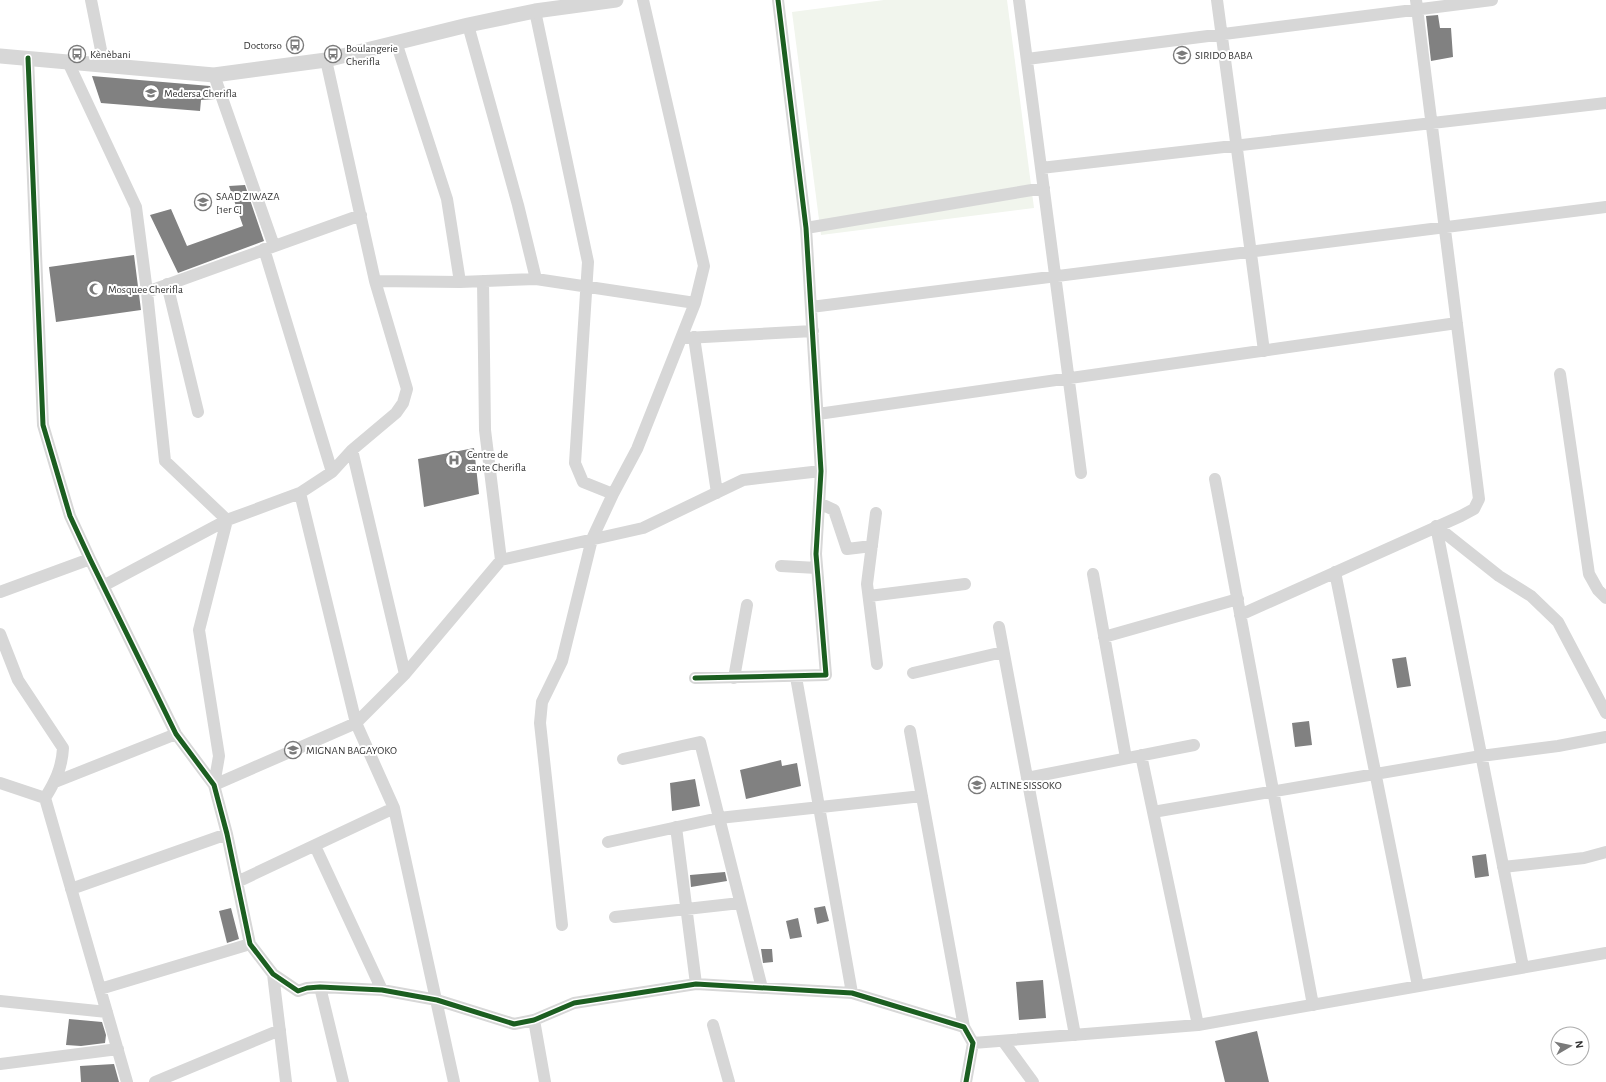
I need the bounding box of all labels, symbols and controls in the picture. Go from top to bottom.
bus stop icon: Doctorso [285,35,305,55]
place label: Doctorso [244,40,282,51]
place label: Boulangerie Cherifla [346,43,398,67]
bus stop icon: Kènèbani [67,44,87,64]
bus stop icon: Boulangerie Cherifla [323,44,343,64]
school or university icon: SIRIDO BABA [1172,45,1192,65]
place label: Kènèbani [90,49,131,60]
place label: SIRIDO BABA [1195,50,1253,61]
school or university icon: Medersa Cherifla [141,83,161,103]
place label: Medersa Cherifla [164,88,237,99]
place label: SAAD ZIWAZA [1er C] [216,191,280,215]
school or university icon: SAAD ZIWAZA [1er C] [193,192,213,212]
mosque icon: Mosquee Cherifla [85,279,105,299]
place label: Mosquee Cherifla [108,284,183,295]
place label: Centre de sante Cherifla [467,449,526,473]
hospital icon: Centre de sante Cherifla [444,450,464,470]
school or university icon: MIGNAN BAGAYOKO [283,740,303,760]
place label: MIGNAN BAGAYOKO [306,745,397,756]
school or university icon: ALTINE SISSOKO [967,775,987,795]
place label: ALTINE SISSOKO [990,780,1062,791]
north arrow [1550,1026,1590,1066]
text: N [1573,1040,1585,1049]

